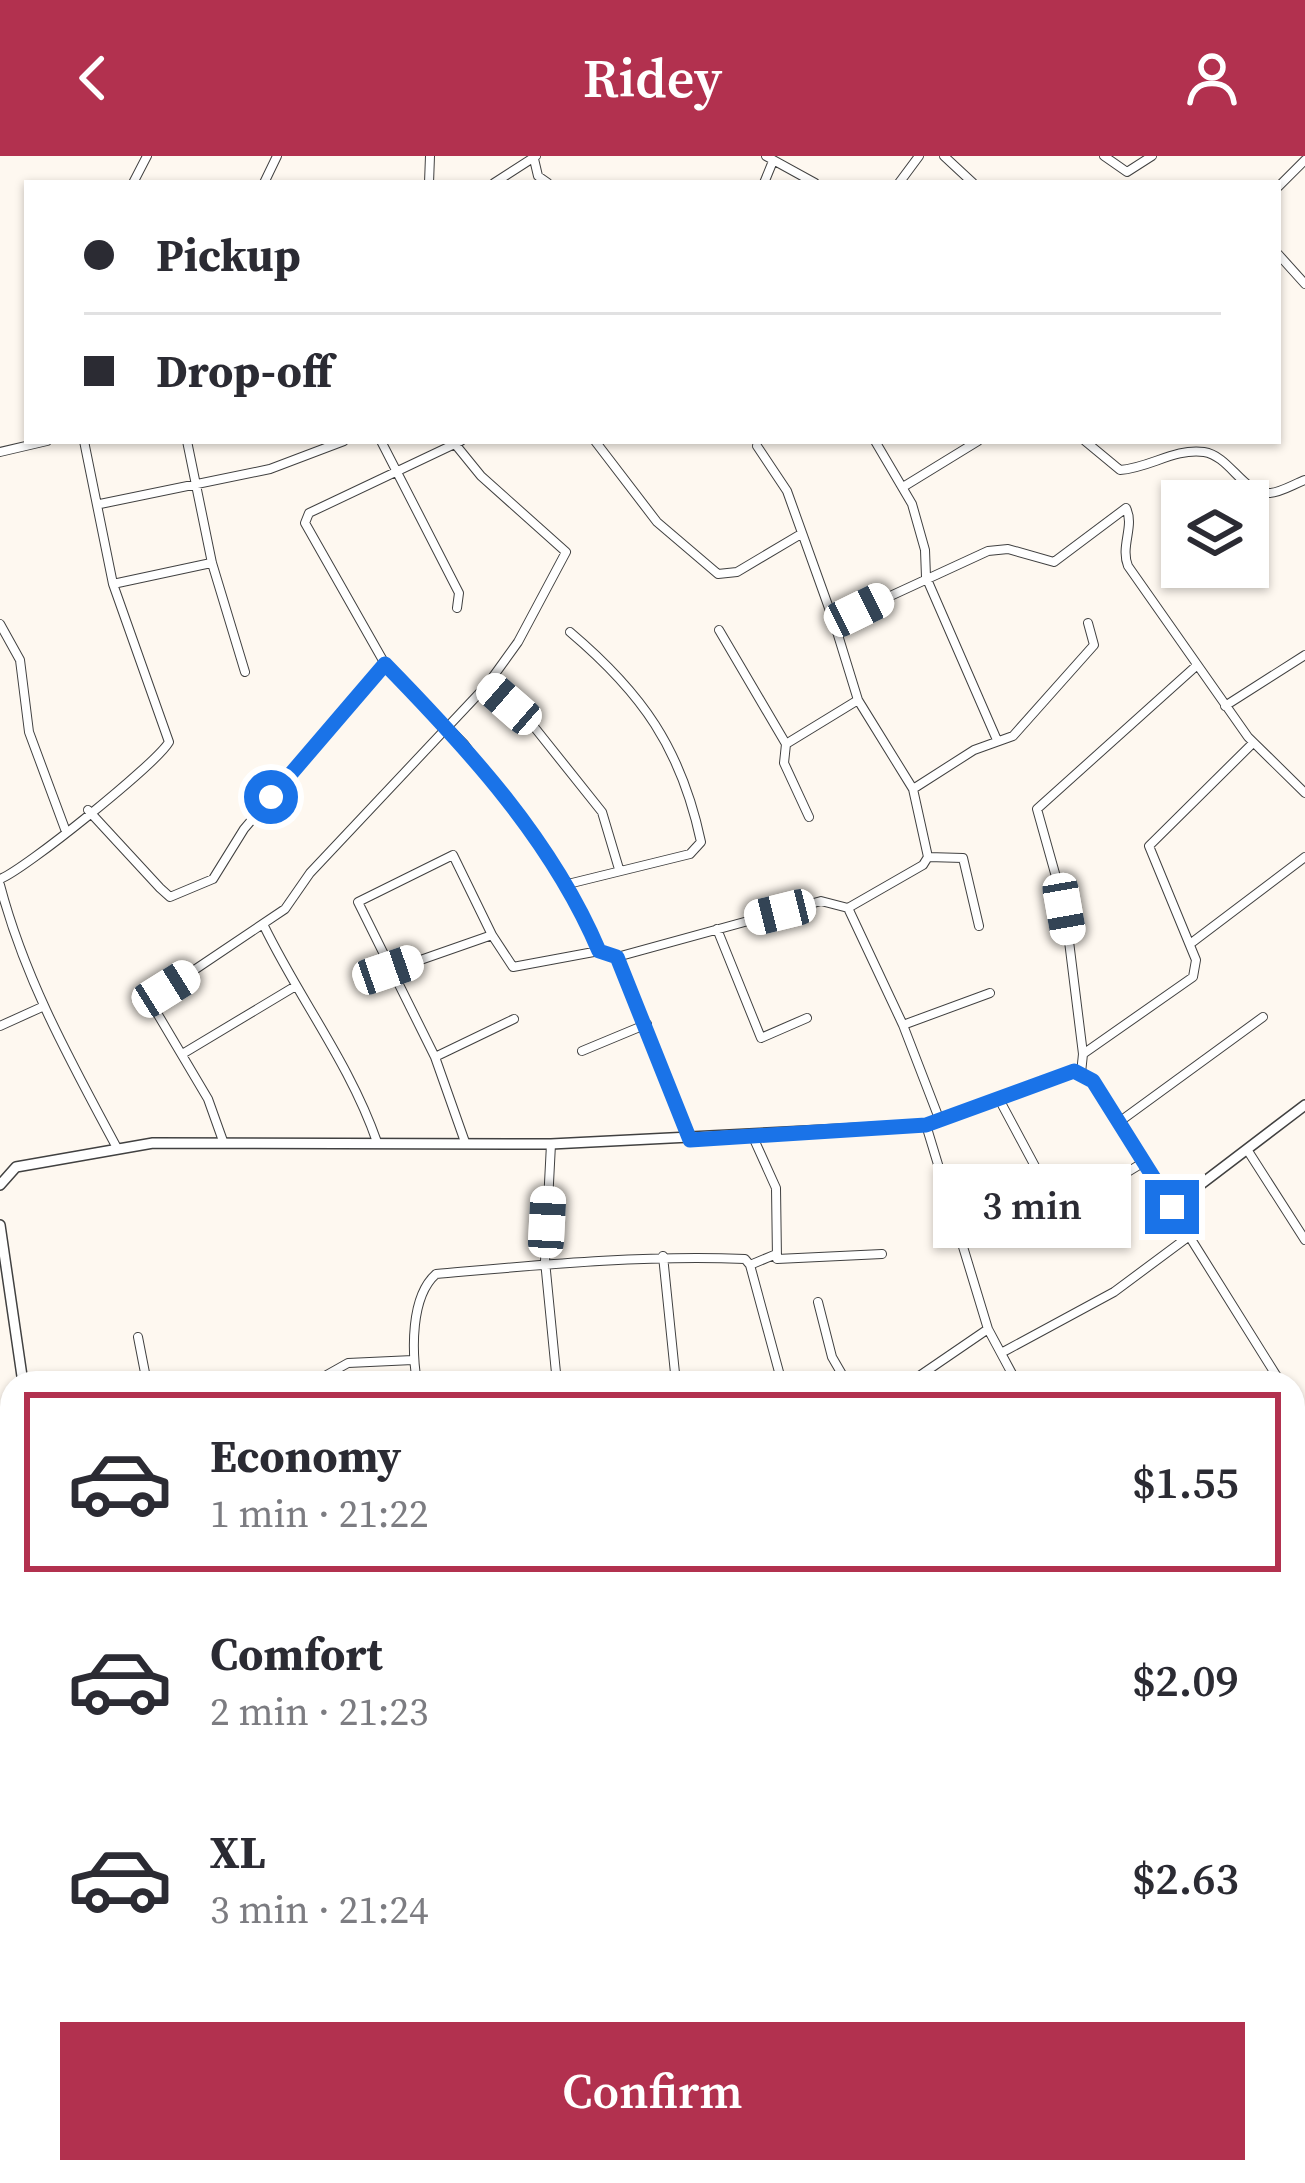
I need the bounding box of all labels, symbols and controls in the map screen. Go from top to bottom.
text: Ridey [583,41,722,115]
icon: back [60,45,126,111]
icon: person [1179,45,1245,111]
text: Pickup [156,224,301,286]
text: Drop-off [156,340,332,402]
map controls [1161,480,1269,588]
button: layers [1161,480,1269,588]
car [819,578,899,642]
car [470,667,548,741]
route start [244,770,298,824]
car [1040,870,1088,948]
car [741,886,819,938]
car [348,941,428,999]
car [126,955,206,1023]
callout: 3 min [932,1165,1130,1249]
text: 3 min [982,1179,1082,1232]
route end [1145,1180,1199,1234]
car [527,1185,567,1259]
text: Economy [210,1425,401,1487]
icon: car [66,1428,174,1536]
text: $1.55 [1132,1451,1239,1513]
text: 1 min · 21:22 [210,1487,429,1540]
text: Comfort [210,1623,383,1685]
icon: car [66,1626,174,1734]
text: $2.09 [1132,1649,1239,1711]
text: 2 min · 21:23 [210,1685,429,1738]
text: XL [210,1821,266,1883]
icon: car [66,1824,174,1932]
text: $2.63 [1132,1847,1239,1909]
text: 3 min · 21:24 [210,1883,429,1936]
button: Confirm [60,2022,1245,2160]

